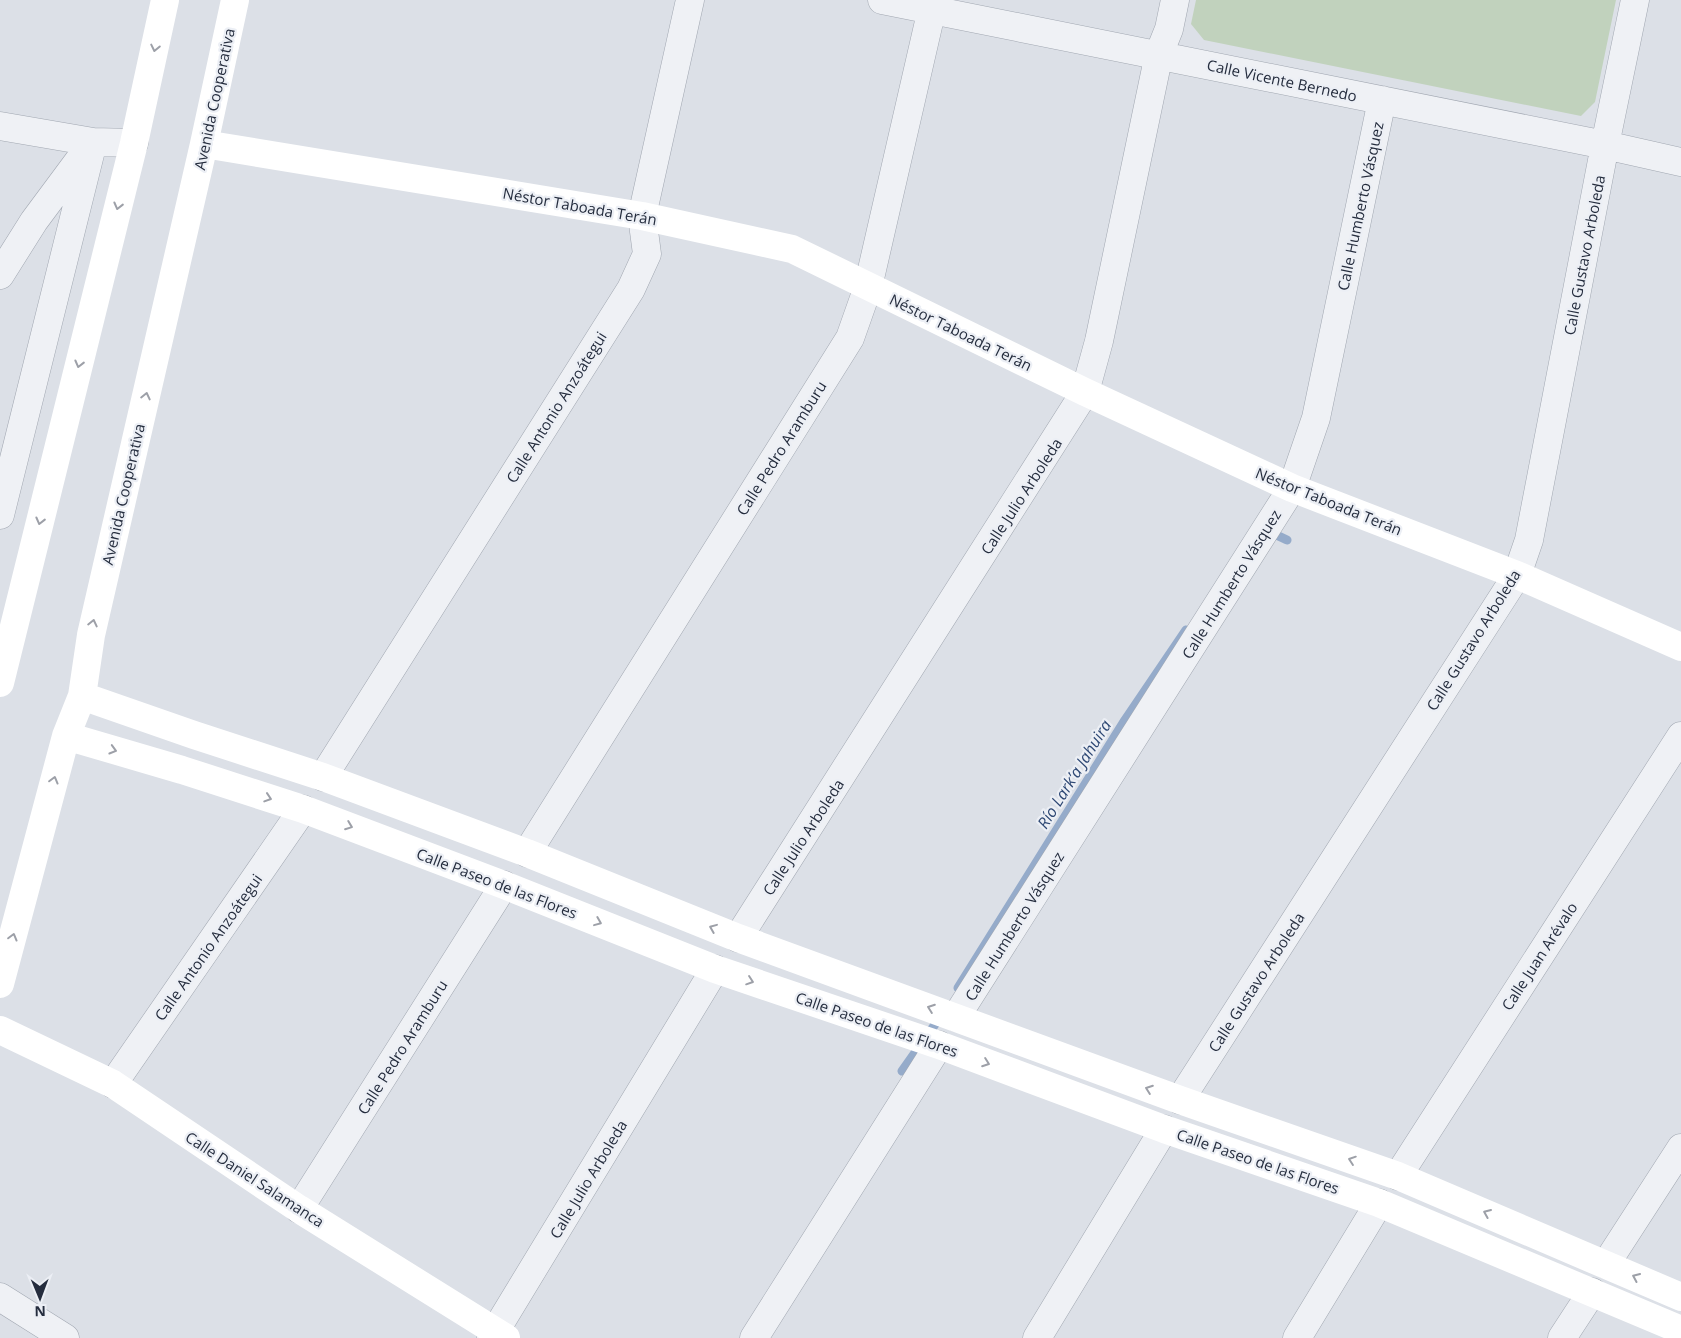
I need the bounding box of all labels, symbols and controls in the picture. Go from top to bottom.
street label: Avenida Cooperativa [189,26,239,172]
one-way arrow [150,43,161,52]
street label: Calle Vicente Bernedo [1205,54,1359,106]
street label: Calle Humberto Vásquez [1332,120,1388,292]
street label: Calle Gustavo Arboleda [1559,173,1609,337]
street label: Néstor Taboada Terán [501,183,659,229]
one-way arrow [114,202,124,210]
street label: Néstor Taboada Terán [886,289,1036,375]
street label: Calle Antonio Anzoátegui [501,328,611,486]
one-way arrow [74,359,85,368]
street label: Calle Pedro Aramburu [731,377,831,519]
one-way arrow [140,392,151,401]
street label: Avenida Cooperativa [97,421,149,567]
street label: Calle Julio Arboleda [976,434,1066,558]
street label: Néstor Taboada Terán [1253,462,1405,540]
street label: Calle Humberto Vásquez [1177,506,1285,662]
one-way arrow [35,517,46,526]
street label: Calle Gustavo Arboleda [1421,566,1525,714]
one-way arrow [87,618,98,627]
water label: Río Lark’a Jahuira [1032,715,1116,833]
one-way arrow [108,744,116,754]
street label: Calle Julio Arboleda [758,775,848,899]
one-way arrow [49,776,59,784]
one-way arrow [263,792,272,802]
one-way arrow [344,820,353,830]
street label: Calle Paseo de las Flores [414,843,580,923]
street label: Calle Humberto Vásquez [960,848,1068,1004]
street label: Calle Antonio Anzoátegui [150,870,266,1024]
street label: Calle Juan Arévalo [1497,898,1581,1014]
street label: Calle Gustavo Arboleda [1203,908,1309,1056]
one-way arrow [593,916,602,926]
one-way arrow [709,924,718,934]
one-way arrow [7,933,17,941]
one-way arrow [745,975,754,985]
street label: Calle Pedro Aramburu [352,976,452,1118]
street label: Calle Paseo de las Flores [793,987,961,1061]
one-way arrow [927,1004,936,1014]
one-way arrow [981,1057,990,1067]
one-way arrow [1145,1085,1154,1095]
street label: Calle Julio Arboleda [545,1116,631,1242]
street label: Calle Paseo de las Flores [1174,1124,1342,1198]
street label: Calle Daniel Salamanca [182,1127,328,1231]
one-way arrow [1348,1156,1357,1166]
one-way arrow [1483,1209,1492,1220]
one-way arrow [1632,1272,1641,1283]
north arrow [15,1273,65,1323]
text: N [34,1302,46,1321]

